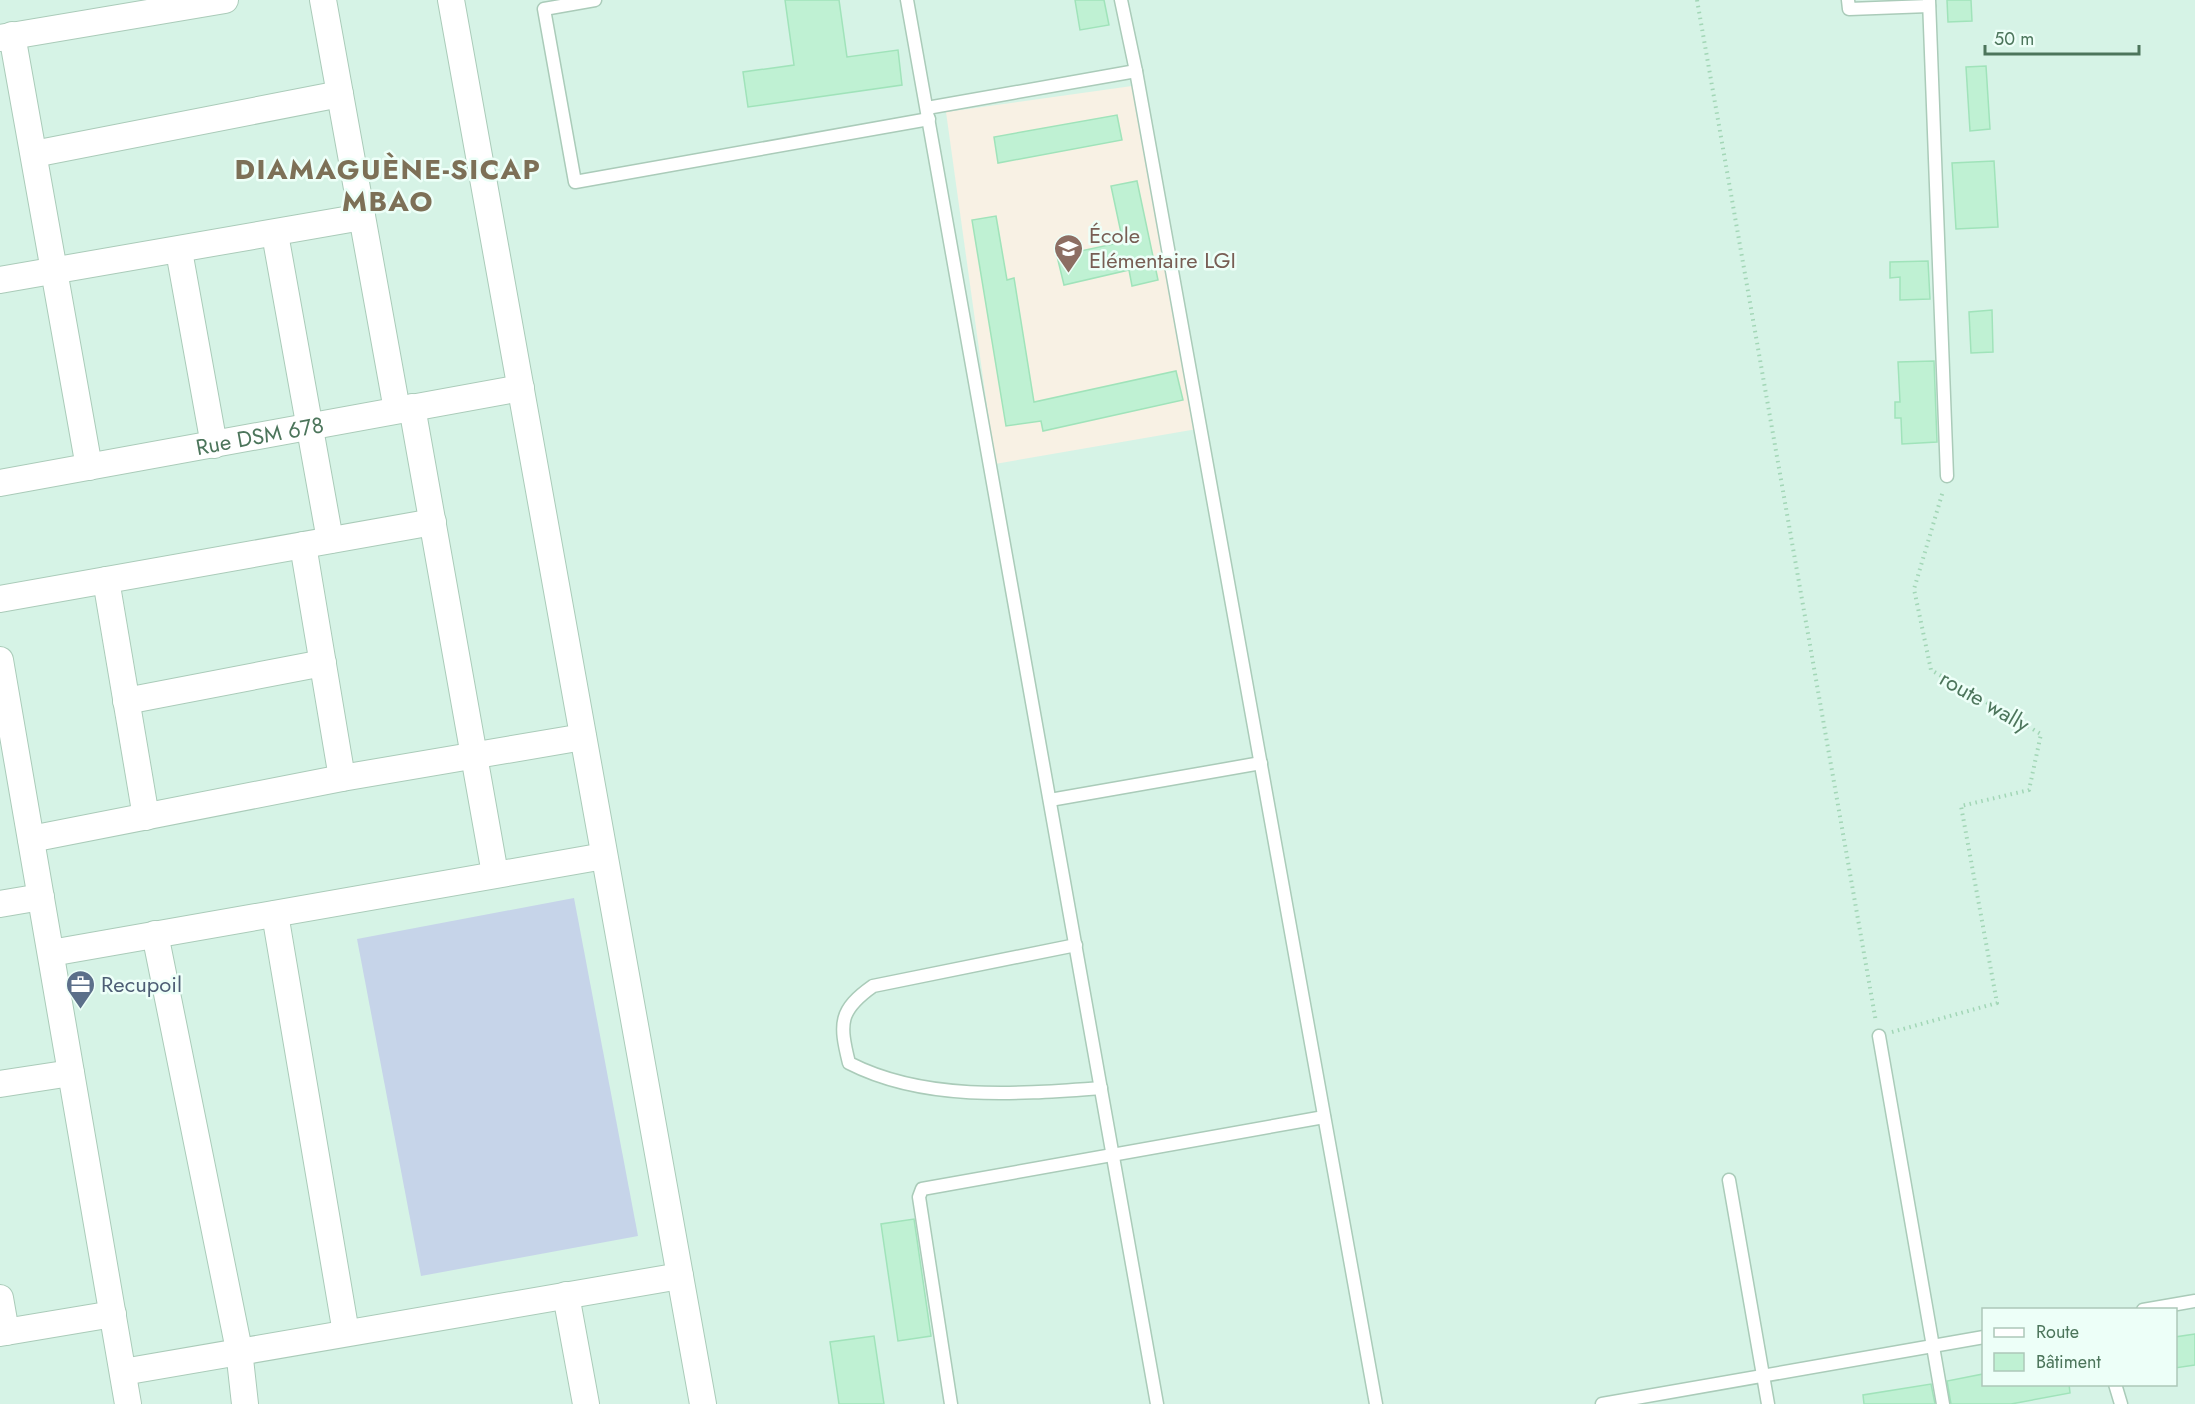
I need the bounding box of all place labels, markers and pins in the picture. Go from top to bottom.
place label: École Elémentaire LGI [1089,219,1236,276]
school or university icon: École Elémentaire LGI [1052,232,1084,274]
office icon: Recupoil [64,968,96,1010]
place label: Recupoil [101,968,182,1000]

